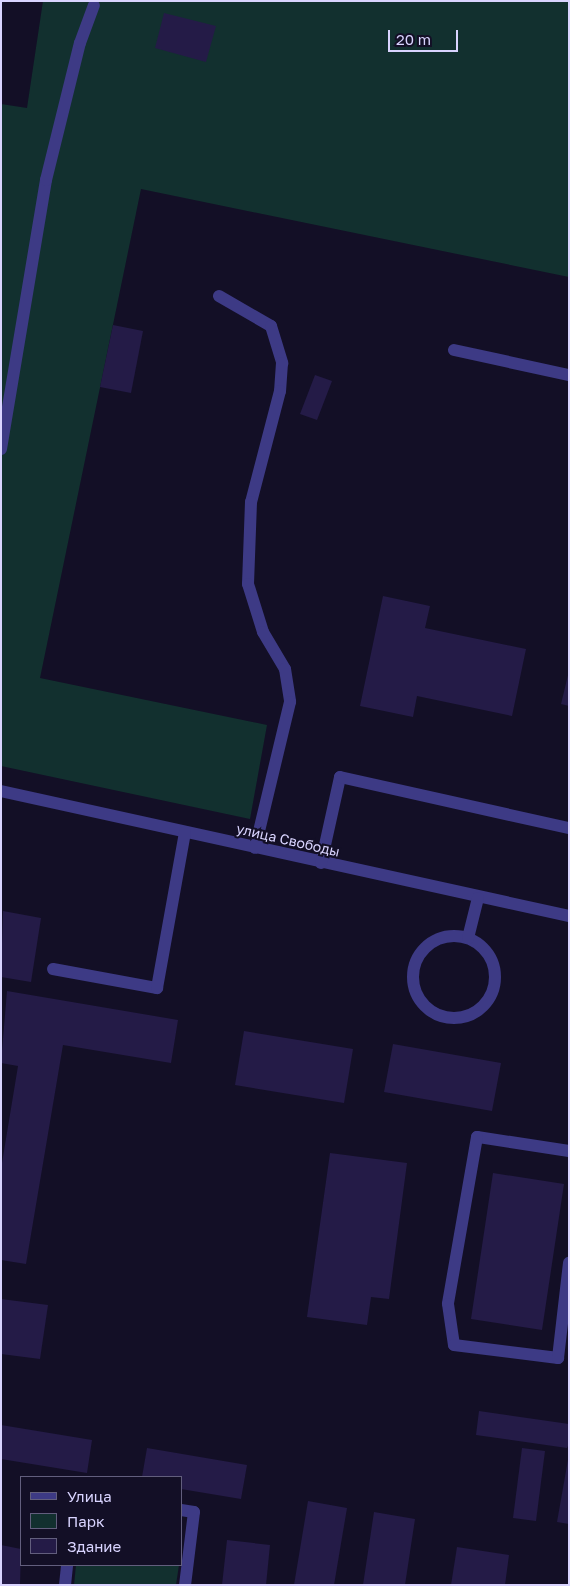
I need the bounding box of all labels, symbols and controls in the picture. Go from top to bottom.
scale bar [390,20,460,52]
text: 20 m [396,30,431,48]
street label: улица Свободы [235,820,341,860]
legend [20,1476,182,1566]
text: Улица [67,1487,112,1505]
text: Парк [67,1512,105,1530]
text: Здание [67,1537,121,1555]

